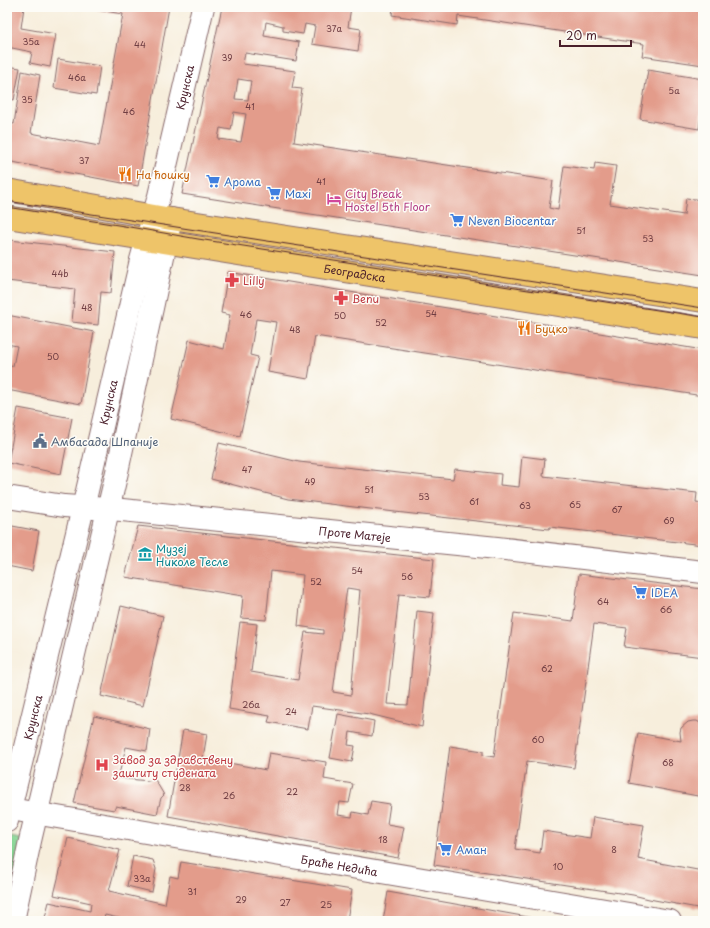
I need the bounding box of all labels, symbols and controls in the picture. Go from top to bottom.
house number: 37a [326,21,342,35]
scale bar [560,22,631,48]
text: 20 m [566,26,597,44]
house number: 35a [22,34,40,48]
house number: 44 [134,37,146,51]
house number: 39 [221,50,233,64]
street label: Крунска [171,63,198,111]
house number: 46a [68,70,86,84]
house number: 5a [668,83,680,97]
house number: 35 [21,92,33,106]
house number: 41 [245,99,255,113]
house number: 46 [123,104,135,118]
house number: 37 [79,153,89,167]
restaurant icon: На ћошку [117,166,133,182]
place label: На ћошку [136,166,190,183]
supermarket icon: Арома [205,173,221,189]
place label: Арома [224,173,261,190]
house number: 41 [316,174,326,188]
supermarket icon: Maxi [266,185,282,201]
place label: Maxi [285,185,311,202]
place label: City Break Hostel 5th Floor [345,185,431,215]
hotel icon: City Break Hostel 5th Floor [326,191,342,207]
supermarket icon: Neven Biocentar [449,212,465,228]
place label: Neven Biocentar [468,212,556,229]
house number: 51 [576,223,586,237]
house number: 53 [642,231,654,245]
street label: Београдска [322,259,387,286]
house number: 44b [51,266,69,280]
pharmacy icon: Lilly [224,272,240,288]
place label: Lilly [243,272,265,289]
pharmacy icon: Benu [333,290,349,306]
place label: Benu [352,290,379,307]
house number: 48 [81,300,93,314]
house number: 54 [425,306,437,320]
house number: 46 [240,307,252,321]
house number: 50 [334,308,347,322]
house number: 52 [375,315,387,329]
restaurant icon: Буцко [516,320,532,336]
place label: Буцко [535,320,568,337]
house number: 48 [289,322,301,336]
house number: 50 [47,349,60,363]
street label: Крунска [94,378,121,426]
public building icon: Амбасада Шпаније [32,433,48,449]
place label: Амбасада Шпаније [51,433,158,450]
house number: 47 [242,462,252,476]
house number: 49 [304,474,316,488]
house number: 51 [364,482,374,496]
house number: 53 [418,489,430,503]
house number: 61 [469,494,479,508]
house number: 65 [569,497,581,511]
house number: 63 [519,498,531,512]
house number: 67 [611,502,623,516]
house number: 69 [663,513,675,527]
street label: Проте Матеје [318,521,392,546]
place label: Музеј Николе Тесле [156,540,228,570]
museum icon: Музеј Николе Тесле [137,546,153,562]
house number: 54 [351,563,363,577]
house number: 56 [401,569,413,583]
house number: 52 [310,574,322,588]
supermarket icon: IDEA [632,584,648,600]
place label: IDEA [651,584,678,601]
house number: 64 [597,594,609,608]
house number: 66 [660,602,672,616]
house number: 62 [541,661,553,675]
street label: Крунска [19,693,46,741]
house number: 26a [242,697,260,711]
house number: 24 [285,704,297,718]
house number: 60 [532,732,545,746]
place label: Завод за здравствену заштиту студената [112,751,233,781]
house number: 68 [662,755,674,769]
hospital icon: Завод за здравствену заштиту студената [94,757,110,773]
house number: 28 [179,780,191,794]
house number: 22 [286,784,298,798]
house number: 26 [223,788,235,802]
house number: 18 [378,832,388,846]
supermarket icon: Аман [437,841,453,857]
place label: Аман [456,841,487,858]
house number: 8 [611,842,617,856]
street label: Браће Недића [300,850,379,880]
house number: 10 [553,859,564,873]
house number: 33a [133,871,151,885]
house number: 31 [187,884,197,898]
house number: 29 [235,892,247,906]
house number: 27 [279,895,291,909]
house number: 25 [320,897,332,911]

